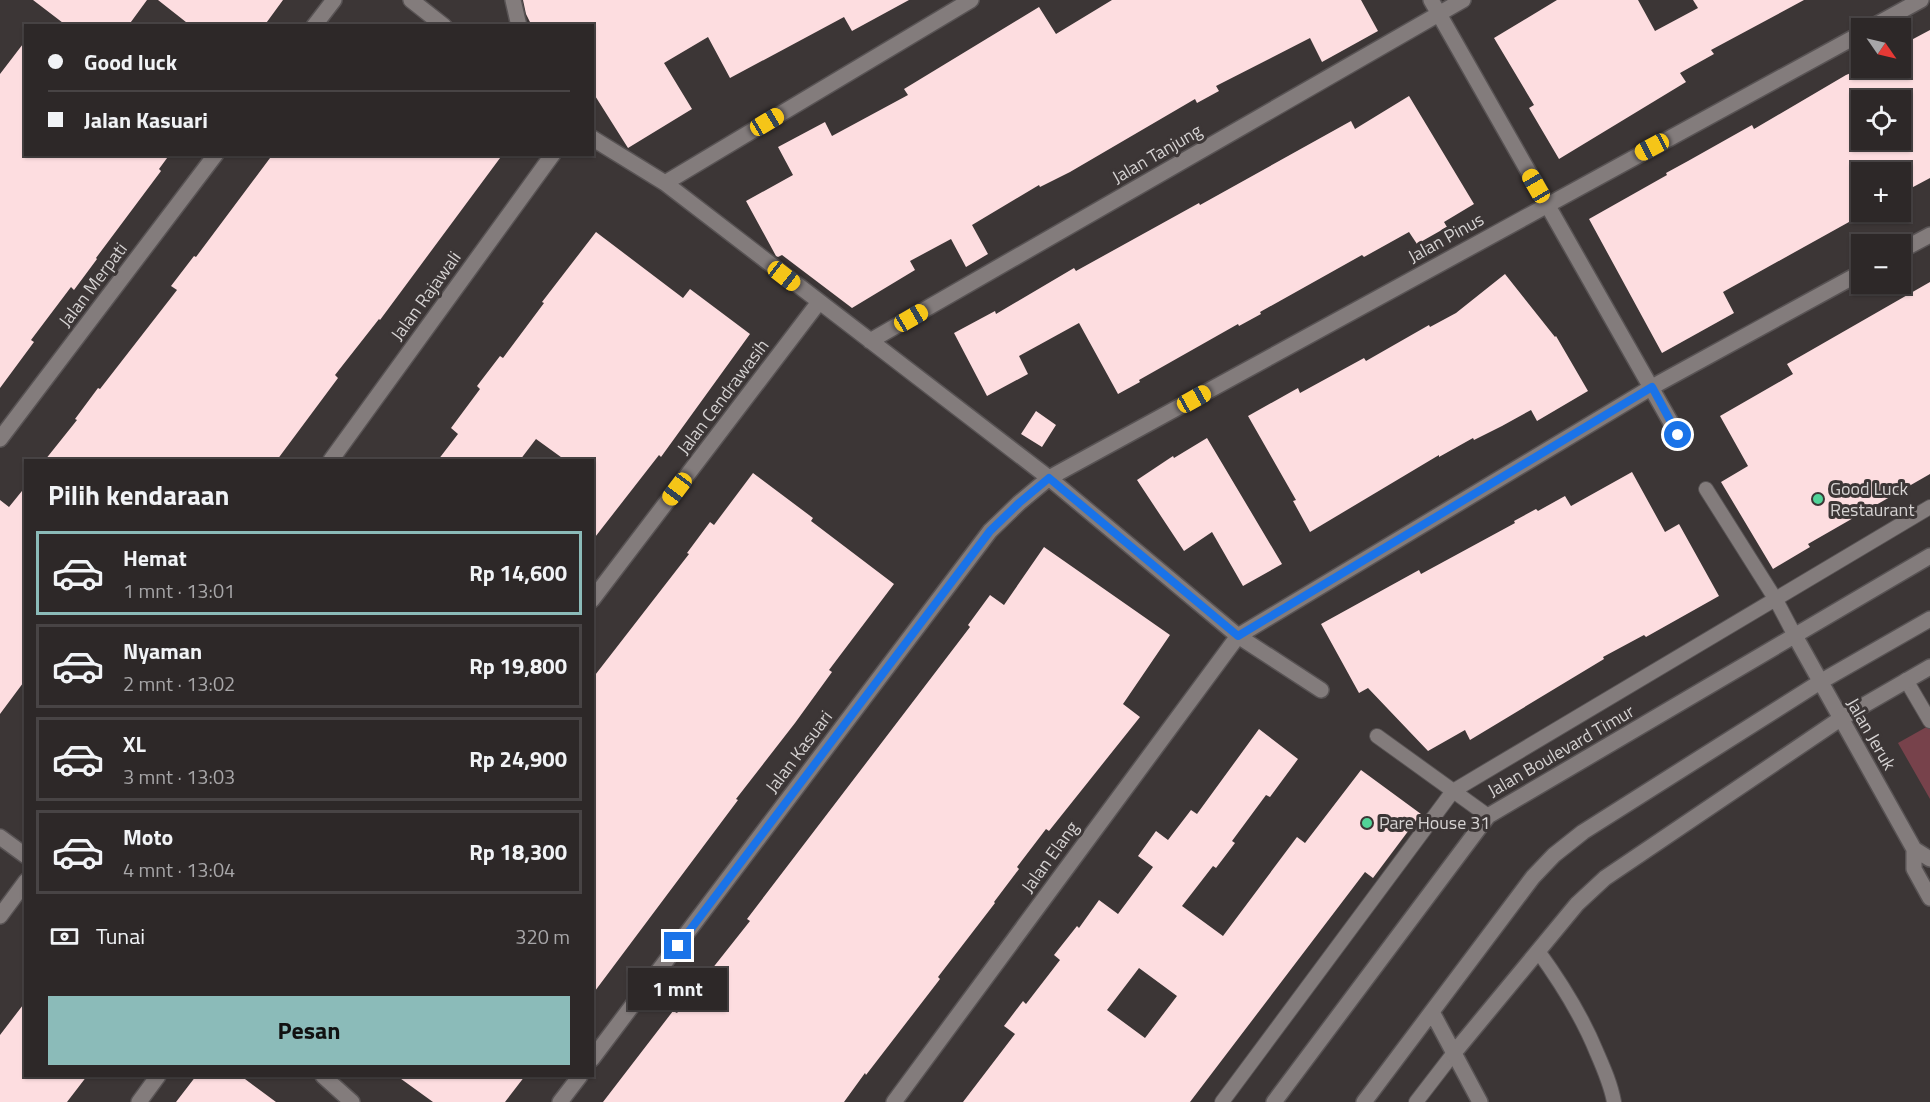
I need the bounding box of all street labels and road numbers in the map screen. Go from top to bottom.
street label: Jalan Tanjung [1107,117,1207,190]
street label: Jalan Pinus [1403,206,1489,270]
street label: Jalan Merpati [52,237,134,333]
street label: Jalan Rajawali [384,245,467,346]
street label: Jalan Cendrawasih [670,333,775,460]
street label: Jalan Jeruk [1840,693,1903,775]
street label: Jalan Boulevard Timur [1482,697,1639,804]
street label: Jalan Kasuari [759,705,839,799]
street label: Jalan Elang [1014,815,1085,898]

